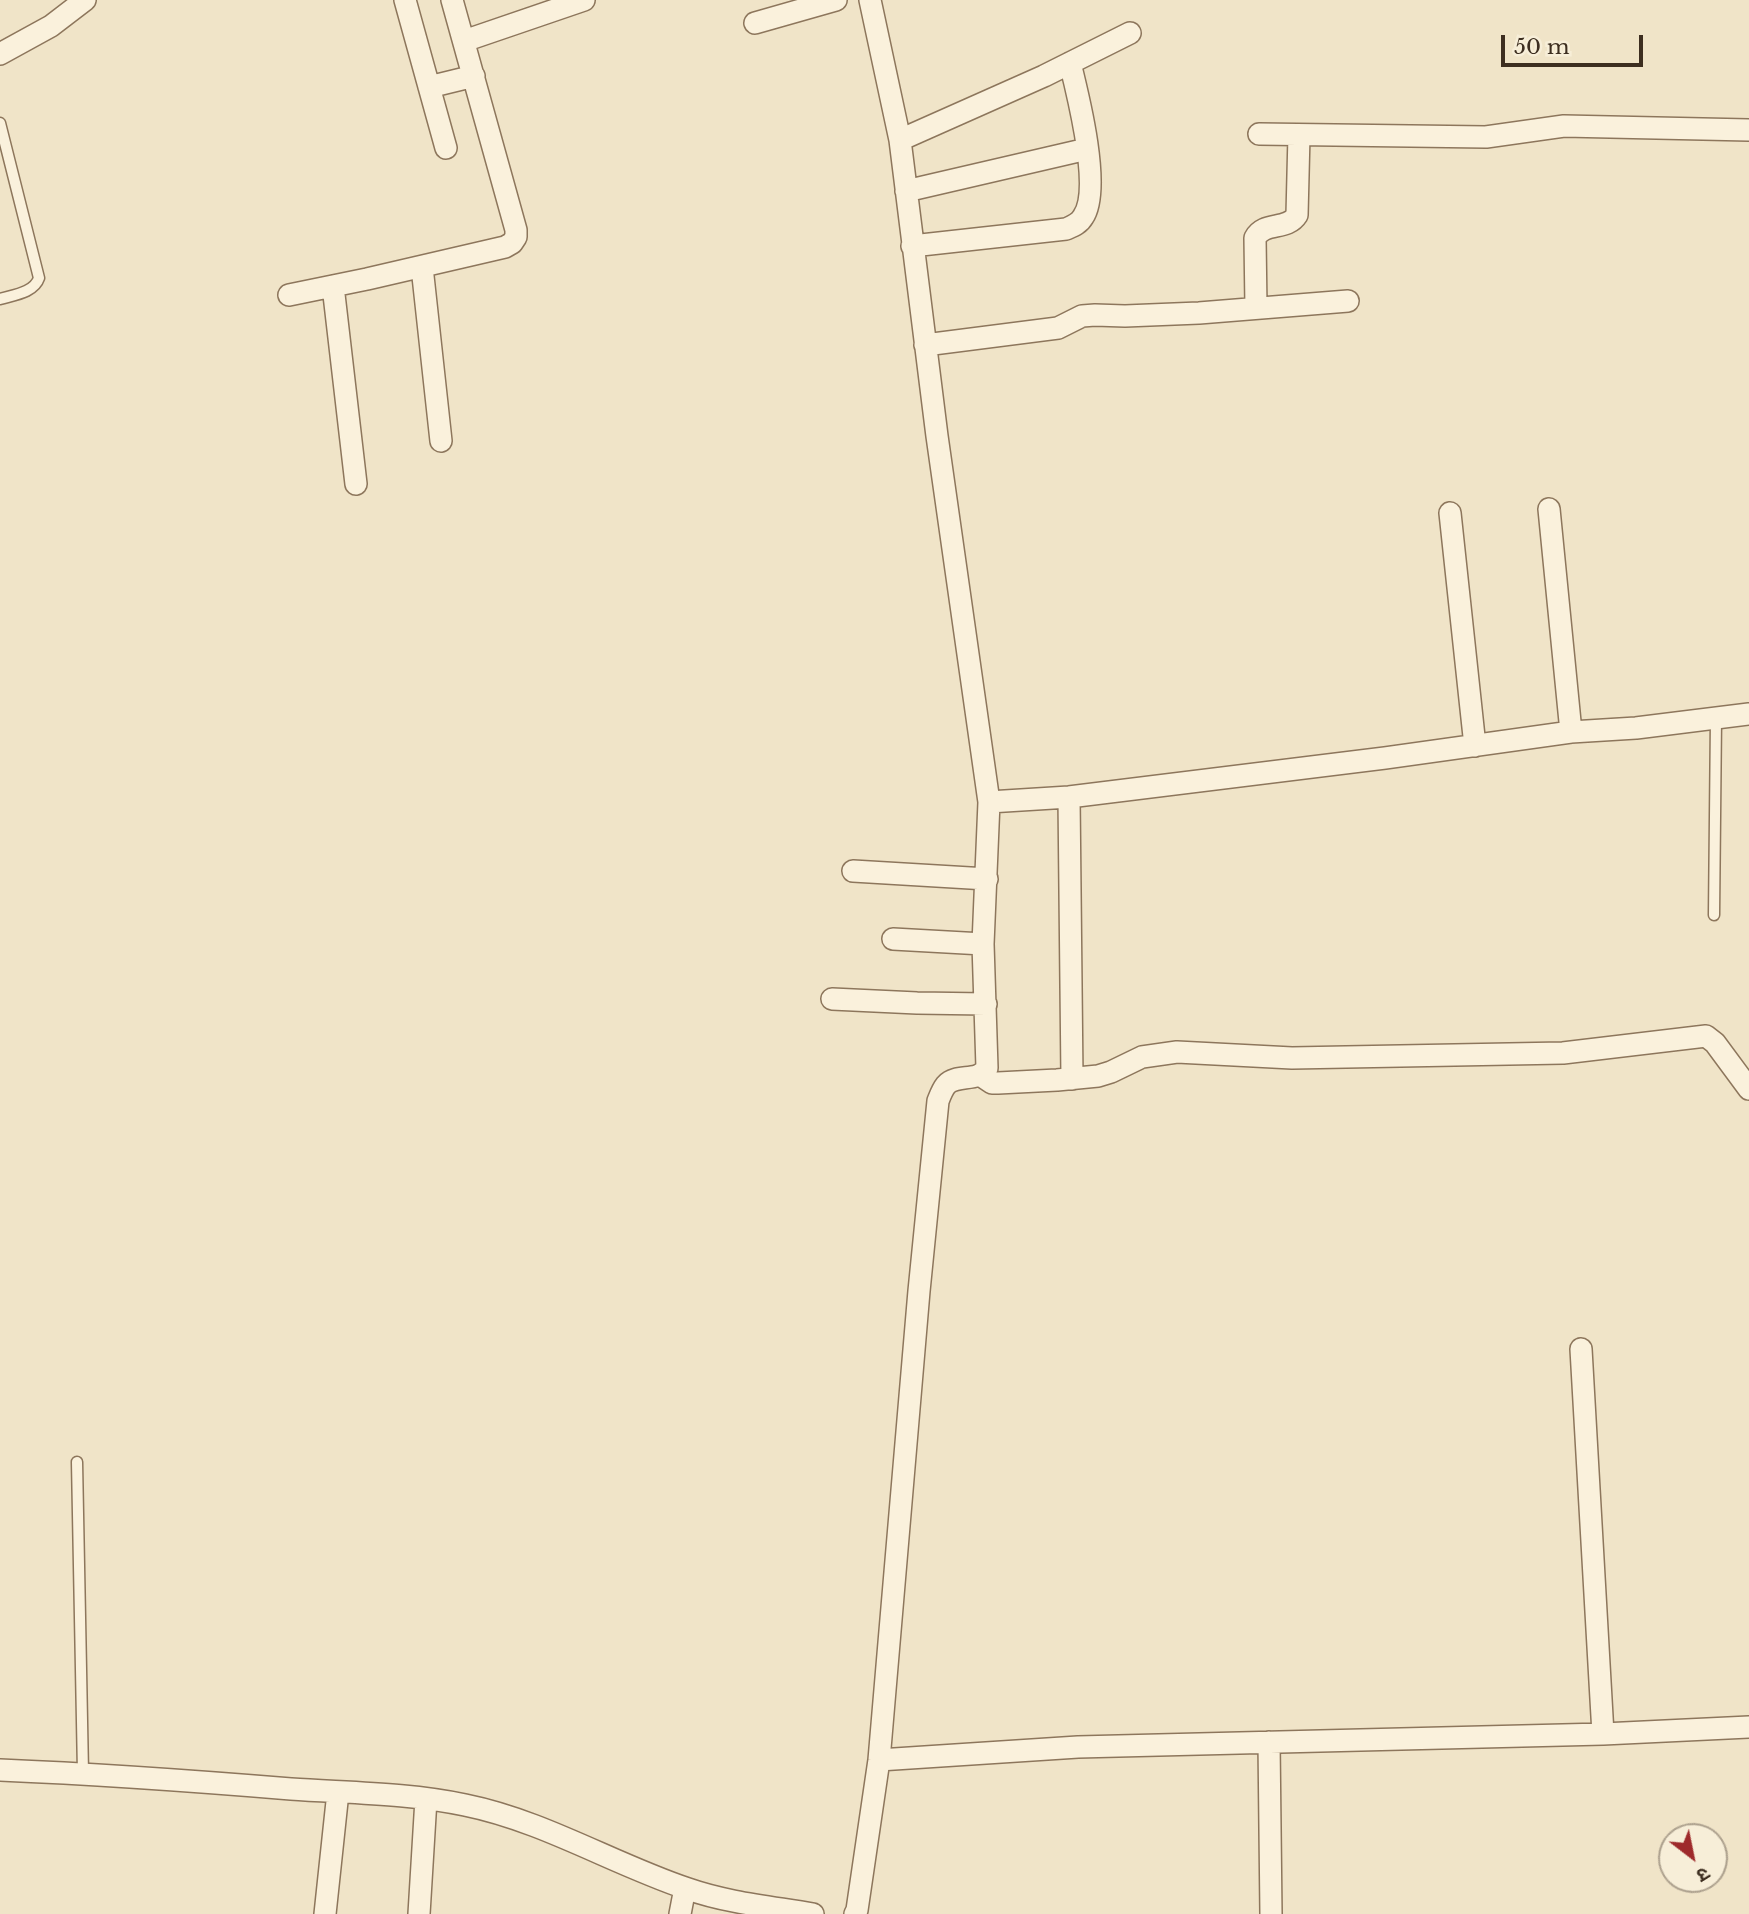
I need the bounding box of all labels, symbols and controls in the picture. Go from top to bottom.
scale bar [1504,21,1646,65]
text: 50 m [1514,34,1569,60]
north arrow [1658,1823,1728,1893]
text: उ [1693,1862,1714,1887]

